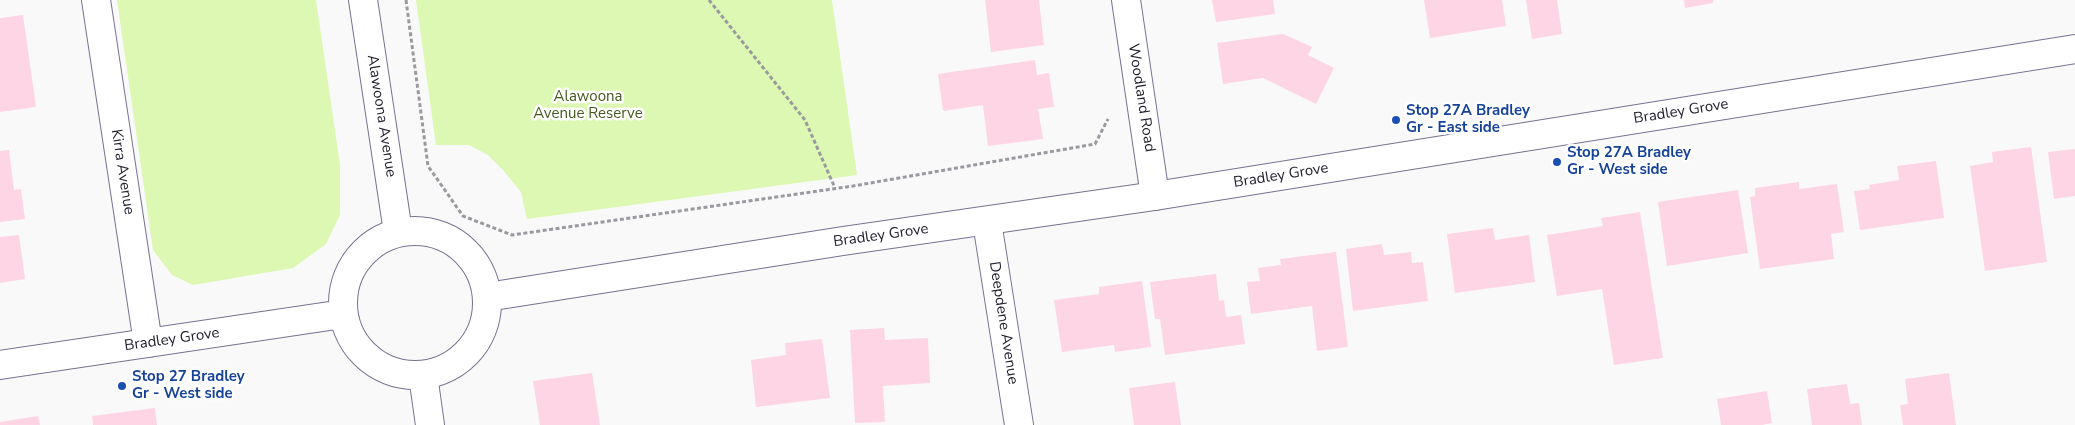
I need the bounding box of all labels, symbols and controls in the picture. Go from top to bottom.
street label: Woodland Road [1124,43,1158,153]
street label: Alawoona Avenue [362,53,400,179]
park label: Alawoona Avenue Reserve [533,88,643,123]
street label: Bradley Grove [1632,96,1730,128]
place label: Stop 27A Bradley Gr - East side [1406,102,1530,137]
marker: Stop 27A Bradley Gr - East side [1390,114,1402,126]
street label: Kirra Avenue [106,128,138,216]
place label: Stop 27A Bradley Gr - West side [1567,144,1691,179]
marker: Stop 27A Bradley Gr - West side [1551,156,1563,168]
street label: Bradley Grove [1232,160,1330,192]
street label: Bradley Grove [832,220,930,252]
street label: Deepdene Avenue [984,260,1022,386]
street label: Bradley Grove [123,324,221,356]
place label: Stop 27 Bradley Gr - West side [132,368,245,403]
marker: Stop 27 Bradley Gr - West side [116,380,128,392]

